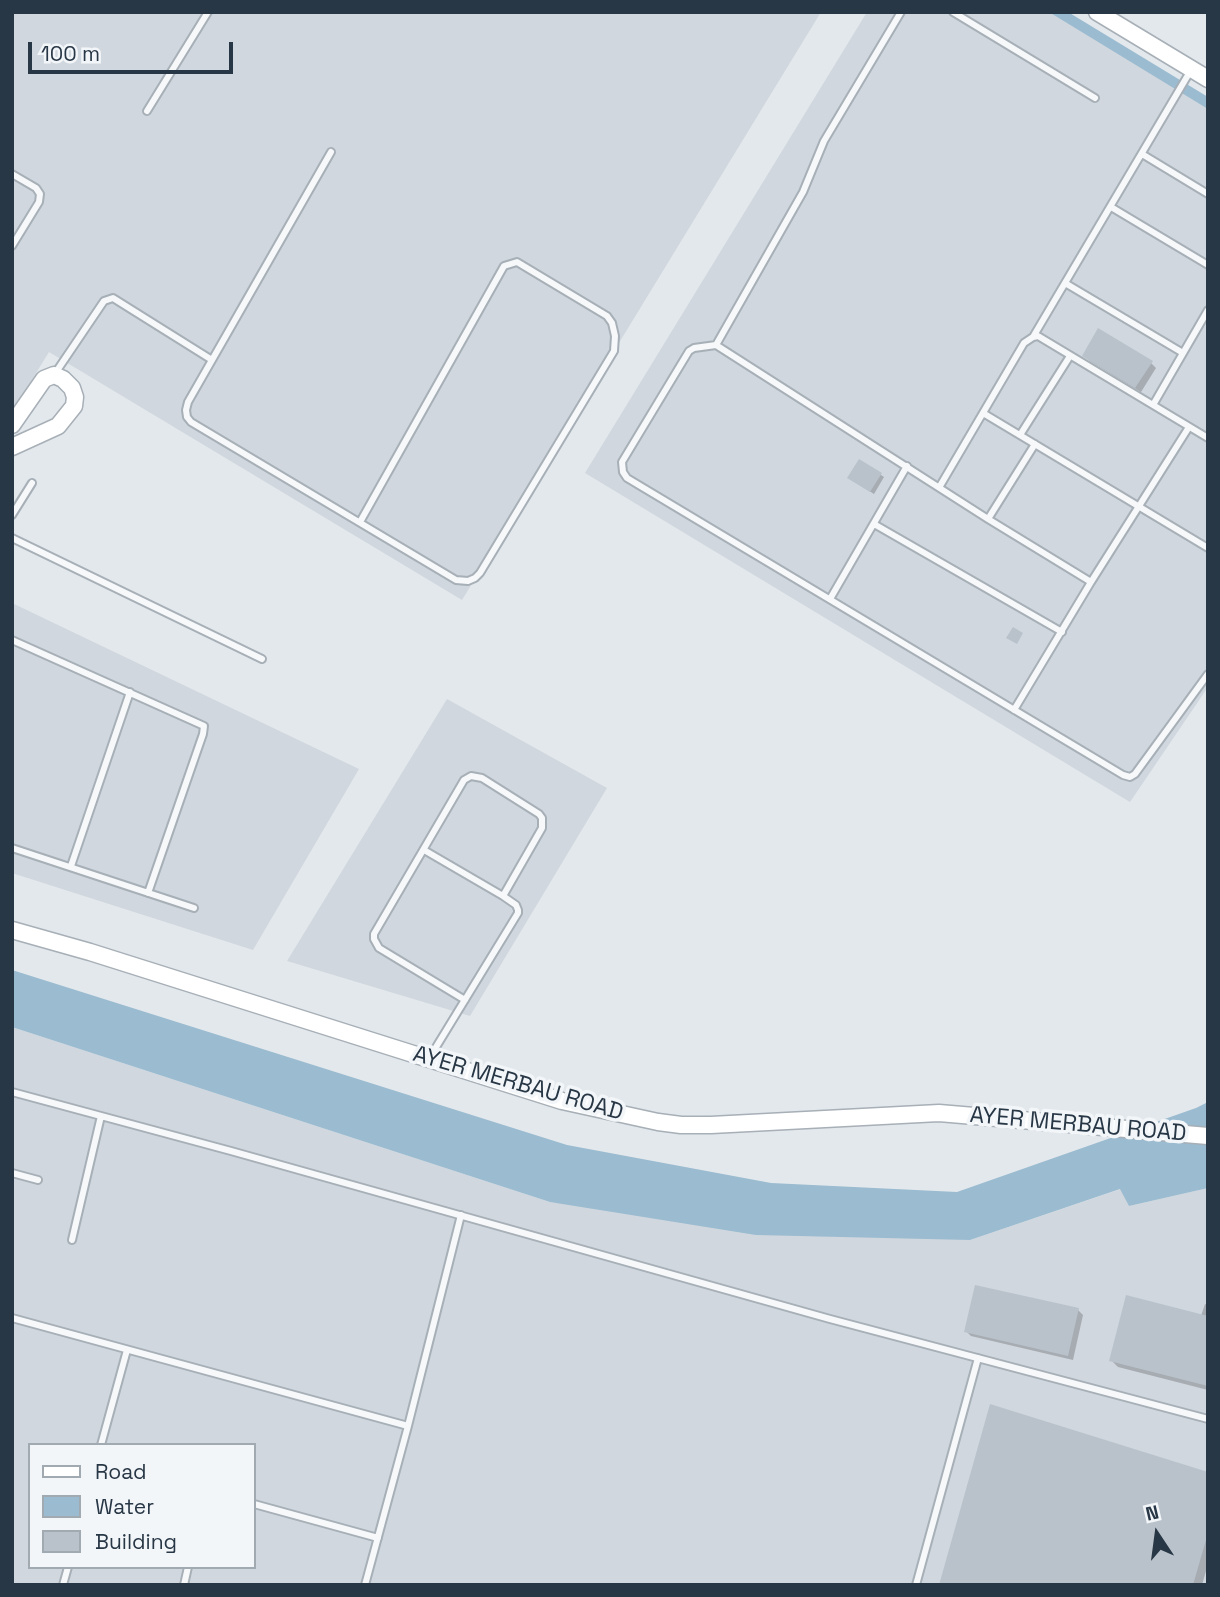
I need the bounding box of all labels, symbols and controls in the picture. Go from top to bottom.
scale bar [32,28,236,72]
text: 100 m [41,40,100,67]
street label: AYER MERBAU ROAD [410,1041,626,1127]
street label: AYER MERBAU ROAD [969,1102,1187,1148]
legend [28,1443,256,1569]
text: Road [95,1458,147,1485]
text: Water [95,1493,154,1520]
north arrow [1122,1499,1192,1569]
text: N [1143,1499,1161,1527]
text: Building [95,1528,177,1555]

